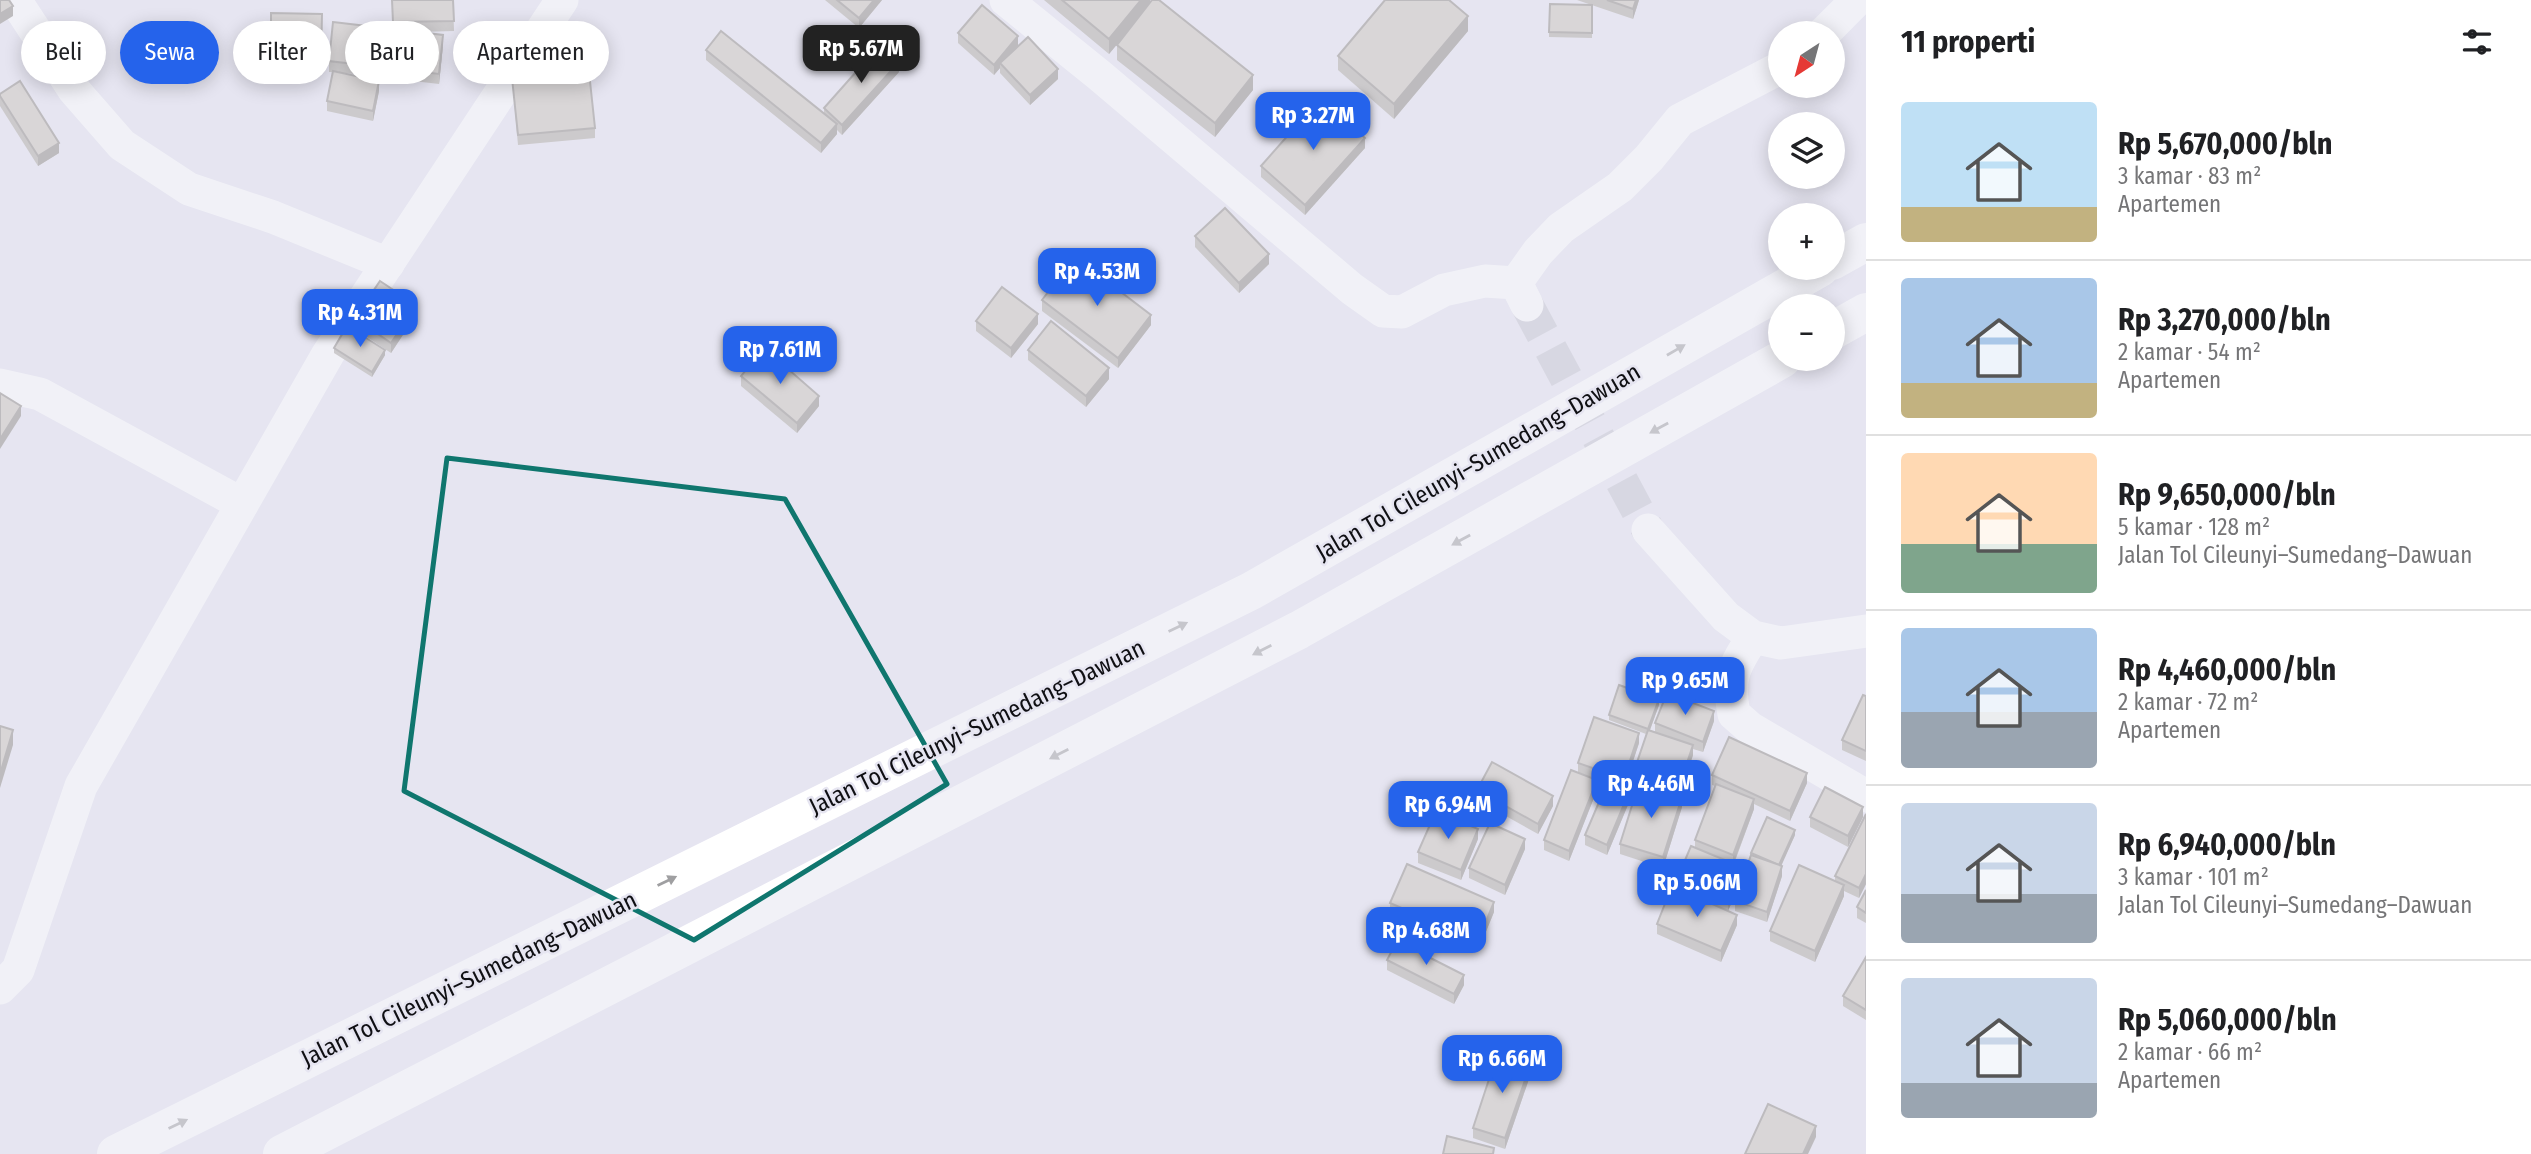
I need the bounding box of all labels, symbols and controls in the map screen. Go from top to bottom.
chip: Beli [21,21,106,84]
chip: Sewa [120,21,219,84]
chip: Filter [233,21,331,84]
chip: Baru [345,21,439,84]
chip: Apartemen [453,21,609,84]
north arrow [1768,21,1844,98]
map controls [1768,21,1845,371]
icon: filters [2458,23,2496,61]
text: 11 properti [1901,24,2035,60]
pin: Rp 5.67M [789,25,933,85]
text: Rp 5.67M [819,34,903,62]
pin: Rp 3.27M [1241,92,1385,152]
text: Rp 3.27M [1271,101,1355,129]
button: layers [1768,112,1845,189]
text: Rp 5,670,000/bln [2118,126,2332,162]
icon: home [1957,130,2041,214]
text: 3 kamar · 83 m² [2118,162,2261,190]
text: Apartemen [2118,190,2221,218]
button: + [1768,203,1845,280]
pin: Rp 4.53M [1025,248,1169,308]
text: Rp 4.53M [1054,257,1140,285]
pin: Rp 4.31M [288,290,432,349]
button: − [1768,294,1845,371]
text: Rp 4.31M [318,298,402,326]
text: Rp 3,270,000/bln [2118,302,2331,338]
icon: home [1957,306,2041,390]
pin: Rp 7.61M [708,326,852,386]
text: Rp 7.61M [739,335,821,363]
text: 2 kamar · 54 m² [2118,338,2261,366]
one-way arrow [1666,344,1686,356]
street label: Jalan Tol Cileunyi–Sumedang–Dawuan [1311,357,1645,567]
text: Apartemen [2118,366,2221,394]
one-way arrow [1649,422,1669,434]
text: Rp 9,650,000/bln [2118,477,2336,513]
icon: home [1957,481,2041,565]
text: 5 kamar · 128 m² [2118,513,2270,541]
one-way arrow [1451,534,1470,546]
text: Jalan Tol Cileunyi–Sumedang–Dawuan [2118,541,2472,569]
one-way arrow [1168,622,1188,633]
street label: Jalan Tol Cileunyi–Sumedang–Dawuan [805,633,1149,821]
one-way arrow [1251,643,1271,655]
text: Rp 4,460,000/bln [2118,652,2336,688]
icon: home [1957,656,2041,740]
pin: Rp 9.65M [1613,658,1757,717]
text: Rp 9.65M [1642,666,1728,694]
text: 2 kamar · 72 m² [2118,688,2258,716]
text: Apartemen [2118,716,2221,744]
one-way arrow [1049,748,1069,760]
pin: Rp 4.46M [1579,760,1723,820]
text: Rp 4.46M [1607,769,1695,797]
pin: Rp 6.94M [1376,782,1520,841]
text: Rp 6.94M [1404,790,1492,818]
text: Rp 6,940,000/bln [2118,827,2336,863]
icon: home [1957,831,2041,915]
pin: Rp 5.06M [1625,860,1769,919]
text: 3 kamar · 101 m² [2118,863,2269,891]
text: Rp 5.06M [1653,868,1741,896]
one-way arrow [657,875,677,887]
street label: Jalan Tol Cileunyi–Sumedang–Dawuan [297,885,641,1073]
text: Jalan Tol Cileunyi–Sumedang–Dawuan [2118,891,2472,919]
pin: Rp 4.68M [1354,908,1498,967]
text: Rp 4.68M [1382,916,1470,944]
text: Rp 5,060,000/bln [2118,1002,2337,1038]
icon: home [1957,1006,2041,1090]
pin: Rp 6.66M [1430,1036,1574,1095]
text: 2 kamar · 66 m² [2118,1038,2262,1066]
text: Rp 6.66M [1458,1044,1546,1072]
text: Apartemen [2118,1066,2221,1094]
one-way arrow [168,1118,188,1129]

